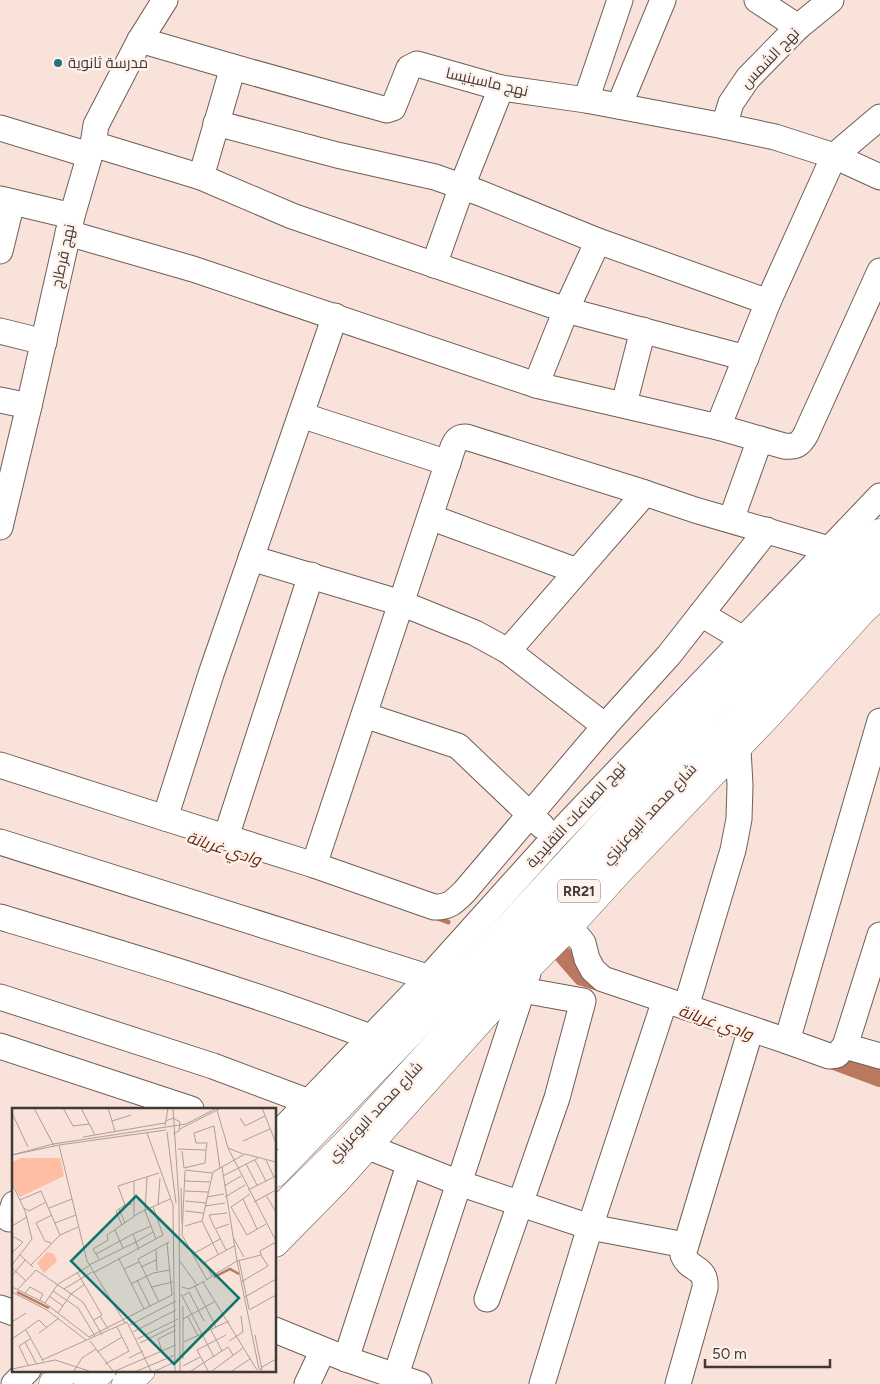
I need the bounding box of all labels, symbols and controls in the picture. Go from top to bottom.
street label: نهج الشمس [737,24,805,93]
place label: مدرسة ثانوية [68,54,148,72]
marker: مدرسة ثانوية [52,57,64,69]
street label: نهج ماسينيسا [444,64,530,102]
street label: نهج قرطاج [47,222,81,290]
street label: نهج الصناعات التقليدية [523,759,631,873]
street label: شارع محمد البوعزيزي [598,760,702,870]
water label: وادي غريانة [183,828,265,873]
road number: RR21 [558,879,600,902]
water label: وادي غريانة [675,1001,757,1047]
street label: شارع محمد البوعزيزي [324,1058,428,1168]
inset map [12,1108,276,1372]
scale bar [705,1336,830,1368]
text: 50 m [712,1345,747,1363]

